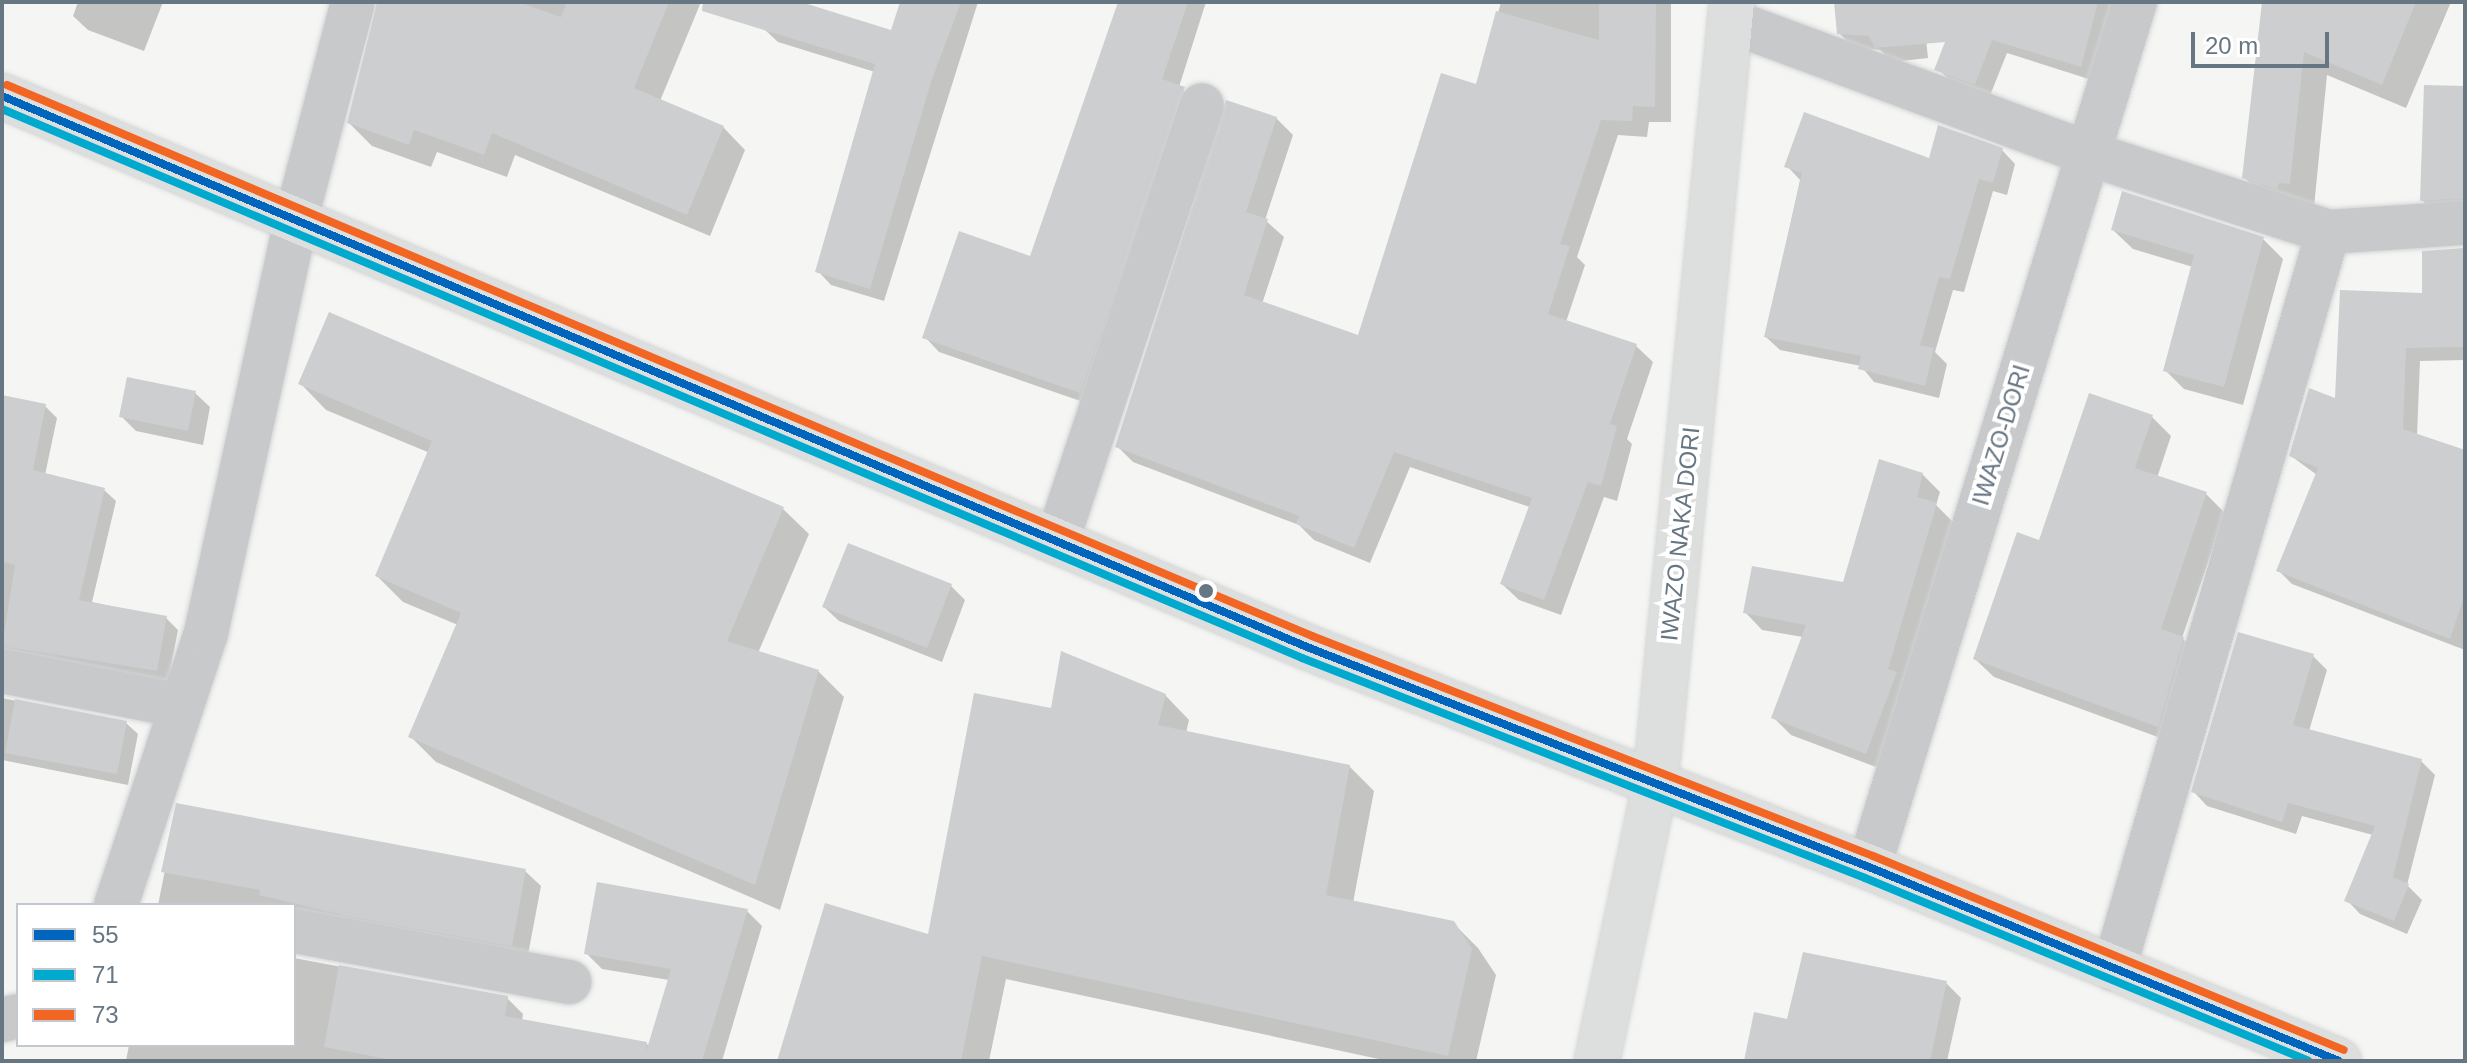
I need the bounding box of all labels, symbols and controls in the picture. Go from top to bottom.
scale bar [2195,16,2333,66]
text: 20 m [2205,32,2258,59]
street label: IWAZO-DORI [1966,361,2036,509]
street label: IWAZO NAKA DORI [1654,425,1706,643]
unlabelled marker [1198,583,1214,599]
legend [16,903,296,1047]
text: 55 [92,921,119,948]
text: 71 [92,961,119,988]
text: 73 [92,1001,119,1028]

